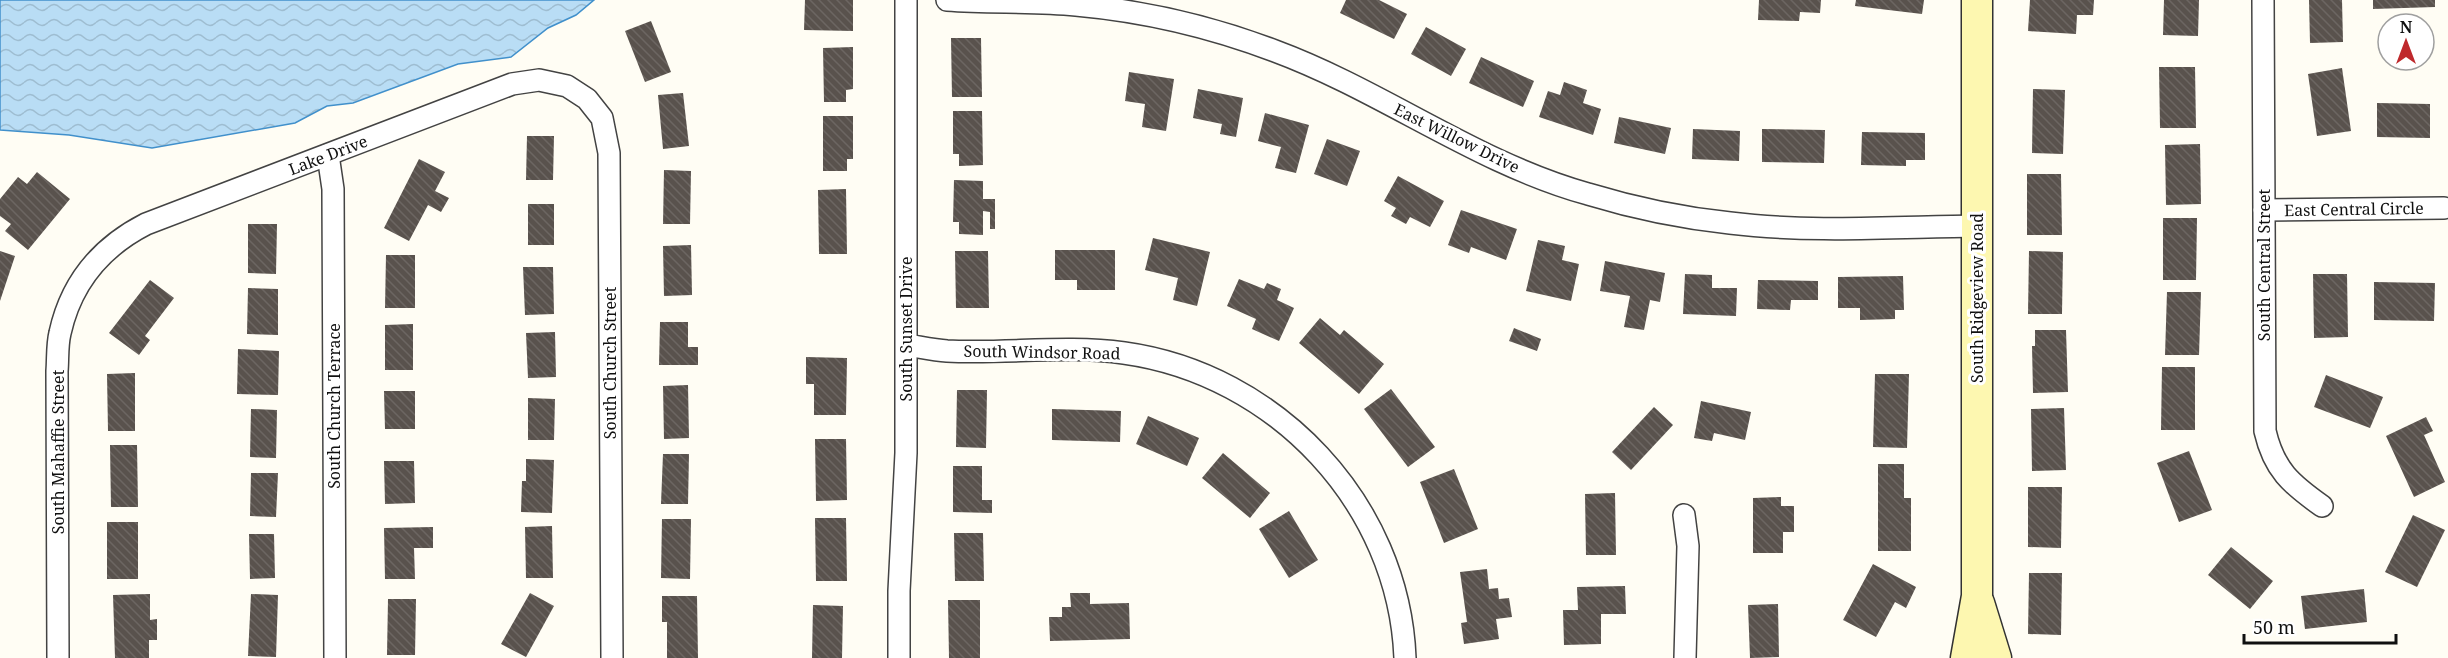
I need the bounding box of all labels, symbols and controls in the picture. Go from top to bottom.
north arrow [2376,12,2436,72]
text: N [2400,16,2413,38]
street label: East Willow Drive [1391,98,1523,178]
street label: Lake Drive [285,130,371,180]
street label: South Central Street [2253,188,2275,341]
street label: East Central Circle [2284,197,2424,221]
street label: South Ridgeview Road [1966,213,1988,383]
street label: South Sunset Drive [895,257,917,401]
street label: South Church Street [599,286,621,439]
street label: South Church Terrace [323,323,345,489]
street label: South Windsor Road [963,340,1121,364]
street label: South Mahaffie Street [47,369,69,534]
scale bar [2244,607,2396,645]
text: 50 m [2253,615,2295,639]

